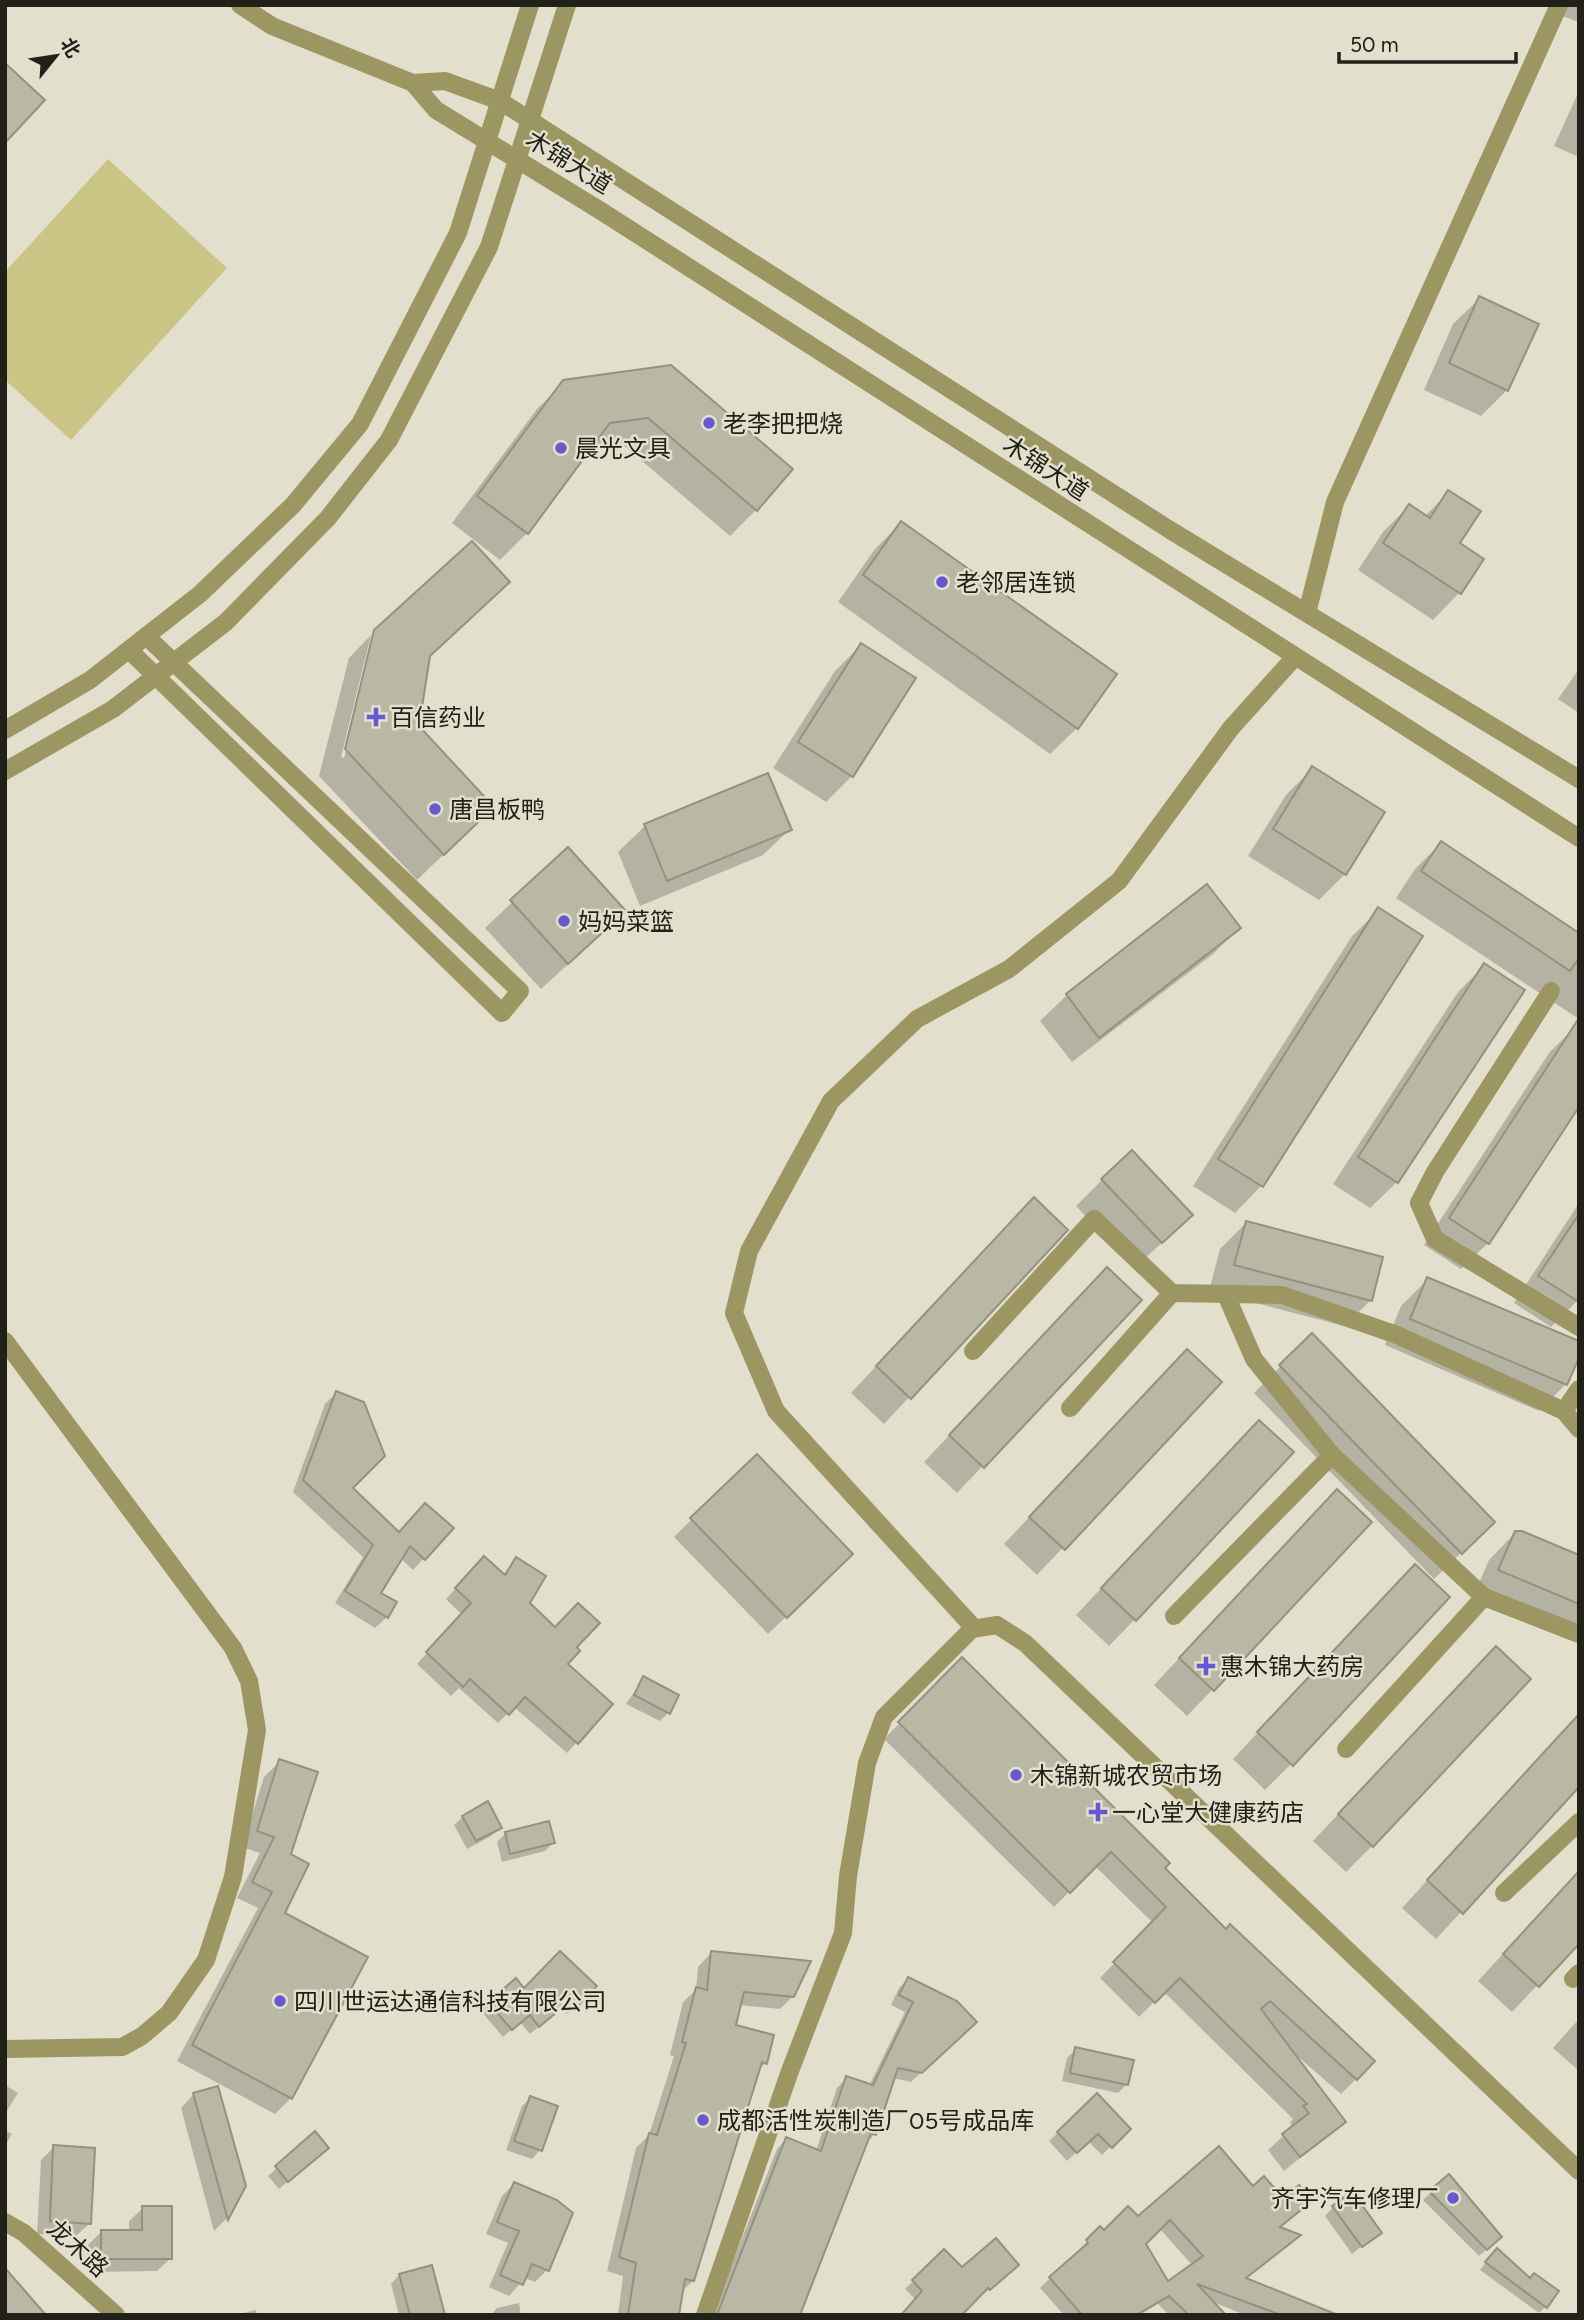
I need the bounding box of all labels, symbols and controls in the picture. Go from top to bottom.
north arrow [21,21,91,91]
scale bar [1339,21,1516,65]
text: 50 m [1350,32,1399,57]
text: 北 [56,34,85,62]
street label: 木锦大道 [521,124,617,200]
place label: 老李把把烧 [723,409,843,438]
marker: 老李把把烧 [701,415,717,431]
street label: 木锦大道 [998,430,1094,506]
place label: 晨光文具 [575,434,671,463]
marker: 晨光文具 [553,440,569,456]
place label: 老邻居连锁 [956,568,1076,597]
marker: 老邻居连锁 [934,574,950,590]
place label: 百信药业 [390,703,486,732]
marker: 百信药业 [368,709,384,725]
place label: 唐昌板鸭 [449,795,545,824]
marker: 唐昌板鸭 [427,801,443,817]
place label: 妈妈菜篮 [578,907,674,936]
marker: 妈妈菜篮 [556,913,572,929]
place label: 惠木锦大药房 [1220,1652,1364,1681]
marker: 惠木锦大药房 [1198,1658,1214,1674]
place label: 木锦新城农贸市场 [1030,1761,1222,1790]
marker: 木锦新城农贸市场 [1008,1767,1024,1783]
place label: 一心堂大健康药店 [1112,1798,1304,1827]
marker: 一心堂大健康药店 [1090,1804,1106,1820]
place label: 四川世运达通信科技有限公司 [294,1987,606,2016]
marker: 四川世运达通信科技有限公司 [272,1993,288,2009]
place label: 成都活性炭制造厂05号成品库 [717,2106,1034,2135]
marker: 成都活性炭制造厂05号成品库 [695,2112,711,2128]
place label: 齐宇汽车修理厂 [1271,2184,1439,2213]
marker: 齐宇汽车修理厂 [1445,2190,1461,2206]
street label: 龙木路 [42,2213,114,2283]

